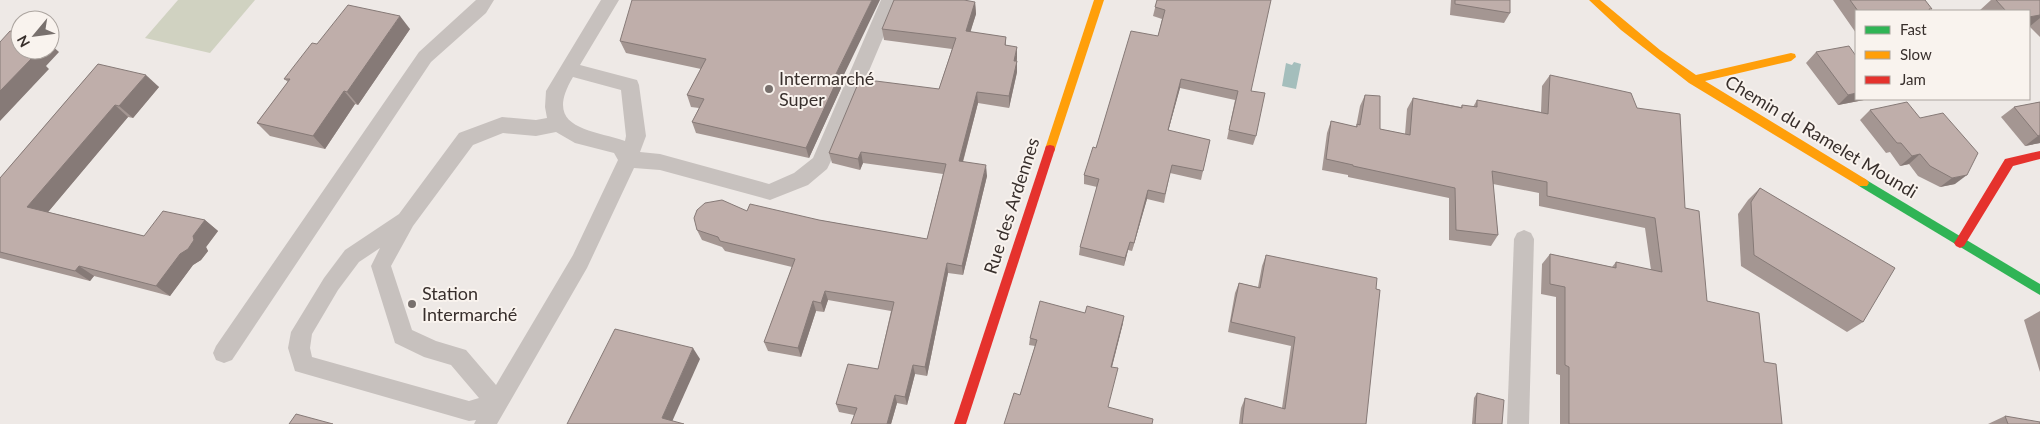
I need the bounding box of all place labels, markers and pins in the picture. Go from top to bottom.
place label: Intermarché Super [779,67,874,110]
marker: Intermarché Super [763,83,775,95]
place label: Station Intermarché [422,282,517,325]
marker: Station Intermarché [406,298,418,310]

